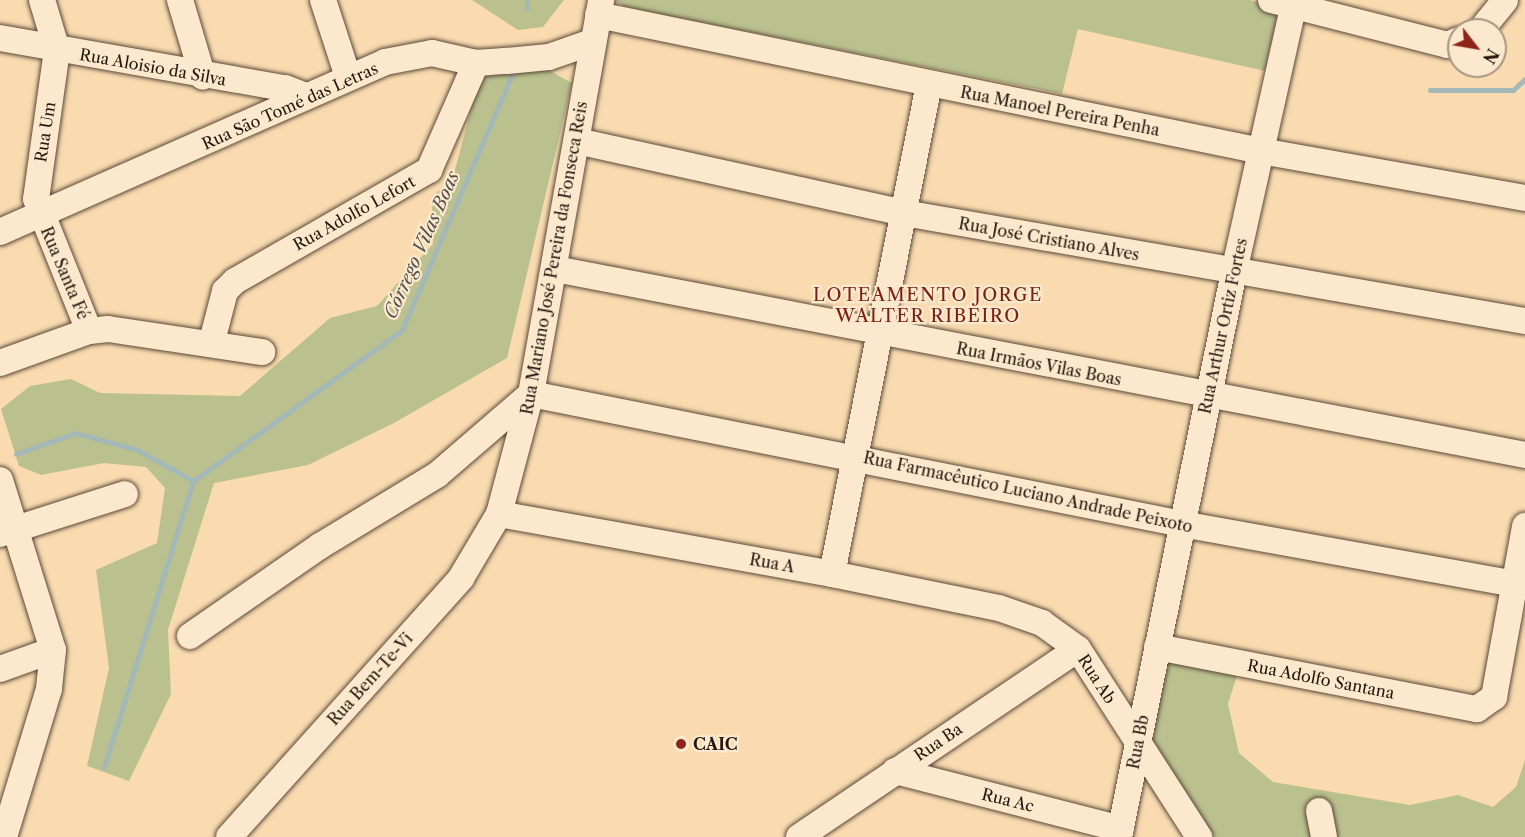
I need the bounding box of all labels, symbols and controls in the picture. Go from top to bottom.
north arrow [1447,18,1507,78]
street label: Rua Aloisio da Silva [78,45,228,89]
text: N [1479,45,1503,67]
street label: Rua São Tomé das Letras [199,58,381,154]
street label: Rua Manoel Pereira Penha [959,82,1161,140]
street label: Rua Mariano José Pereira da Fonseca Reis [517,99,591,417]
street label: Rua Um [31,100,59,164]
water label: Córrego Vilas Boas [380,168,464,322]
street label: Rua Adolfo Lefort [289,171,419,255]
street label: Rua José Cristiano Alves [957,214,1141,264]
street label: Rua Santa Fé [37,224,93,322]
street label: Rua Arthur Ortiz Fortes [1195,236,1251,416]
district label: LOTEAMENTO JORGE WALTER RIBEIRO [813,285,1043,328]
street label: Rua Irmãos Vilas Boas [954,338,1124,390]
street label: Rua Farmacêutico Luciano Andrade Peixoto [861,448,1195,536]
street label: Rua A [748,550,796,576]
street label: Rua Bem-Te-Vi [323,629,417,729]
street label: Rua Ab [1074,650,1120,708]
street label: Rua Adolfo Santana [1245,655,1397,703]
street label: Rua Bb [1123,713,1153,771]
street label: Rua Ba [910,719,966,765]
place label: CAIC [693,734,738,754]
marker: CAIC [674,737,688,751]
street label: Rua Ac [979,784,1037,816]

